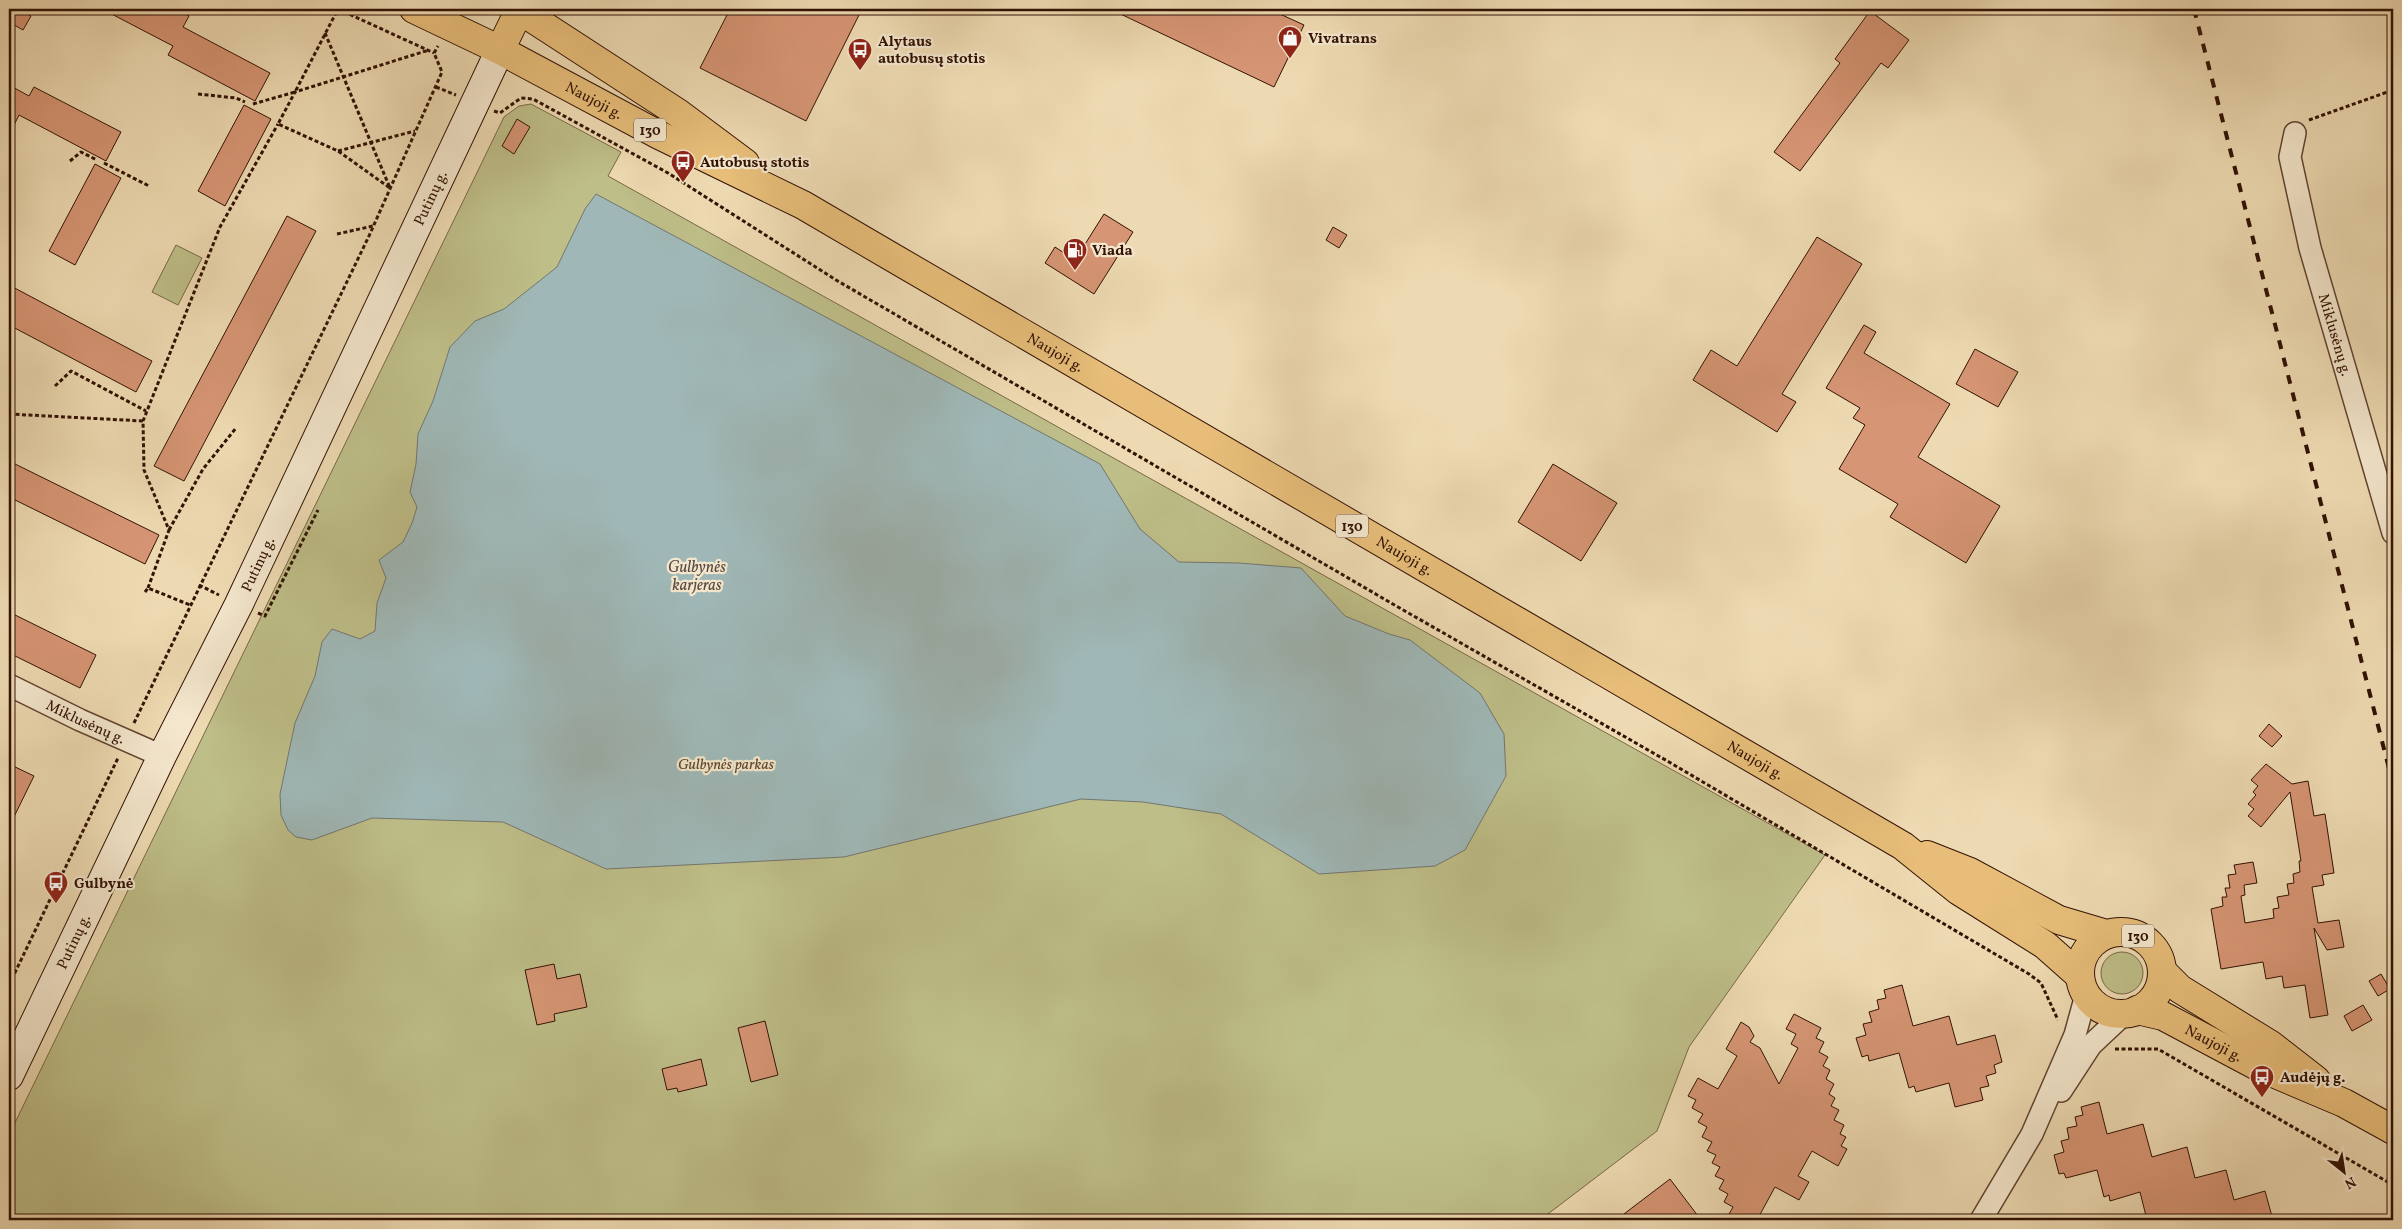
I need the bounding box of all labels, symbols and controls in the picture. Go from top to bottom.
shop icon: Vivatrans [1277,25,1303,59]
place label: Vivatrans [1308,29,1377,50]
place label: Alytaus autobusų stotis [878,32,985,70]
bus stop icon: Alytaus autobusų stotis [847,37,873,71]
street label: Naujoji g. [561,78,626,126]
road number: 130 [634,118,666,142]
bus stop icon: Autobusų stotis [670,149,696,183]
place label: Autobusų stotis [700,153,810,174]
street label: Putinų g. [410,168,454,230]
fuel station icon: Viada [1062,237,1088,271]
place label: Viada [1092,241,1133,262]
street label: Miklusėnų g. [2312,291,2356,379]
street label: Naujoji g. [1023,329,1087,378]
road number: 130 [1336,514,1368,538]
street label: Naujoji g. [1372,532,1436,582]
street label: Putinų g. [237,534,281,596]
water label: Gulbynės karjeras [668,557,726,597]
street label: Miklusėnų g. [42,696,128,750]
street label: Naujoji g. [1722,737,1787,786]
park label: Gulbynės parkas [678,755,775,776]
bus stop icon: Gulbynė [43,870,69,904]
place label: Gulbynė [74,874,134,895]
street label: Putinų g. [53,911,97,973]
road number: 130 [2122,924,2154,948]
street label: Naujoji g. [2180,1020,2245,1068]
bus stop icon: Audėjų g. [2249,1064,2275,1098]
place label: Audėjų g. [2280,1068,2345,1089]
north arrow [2320,1146,2370,1196]
text: N [2341,1171,2359,1193]

